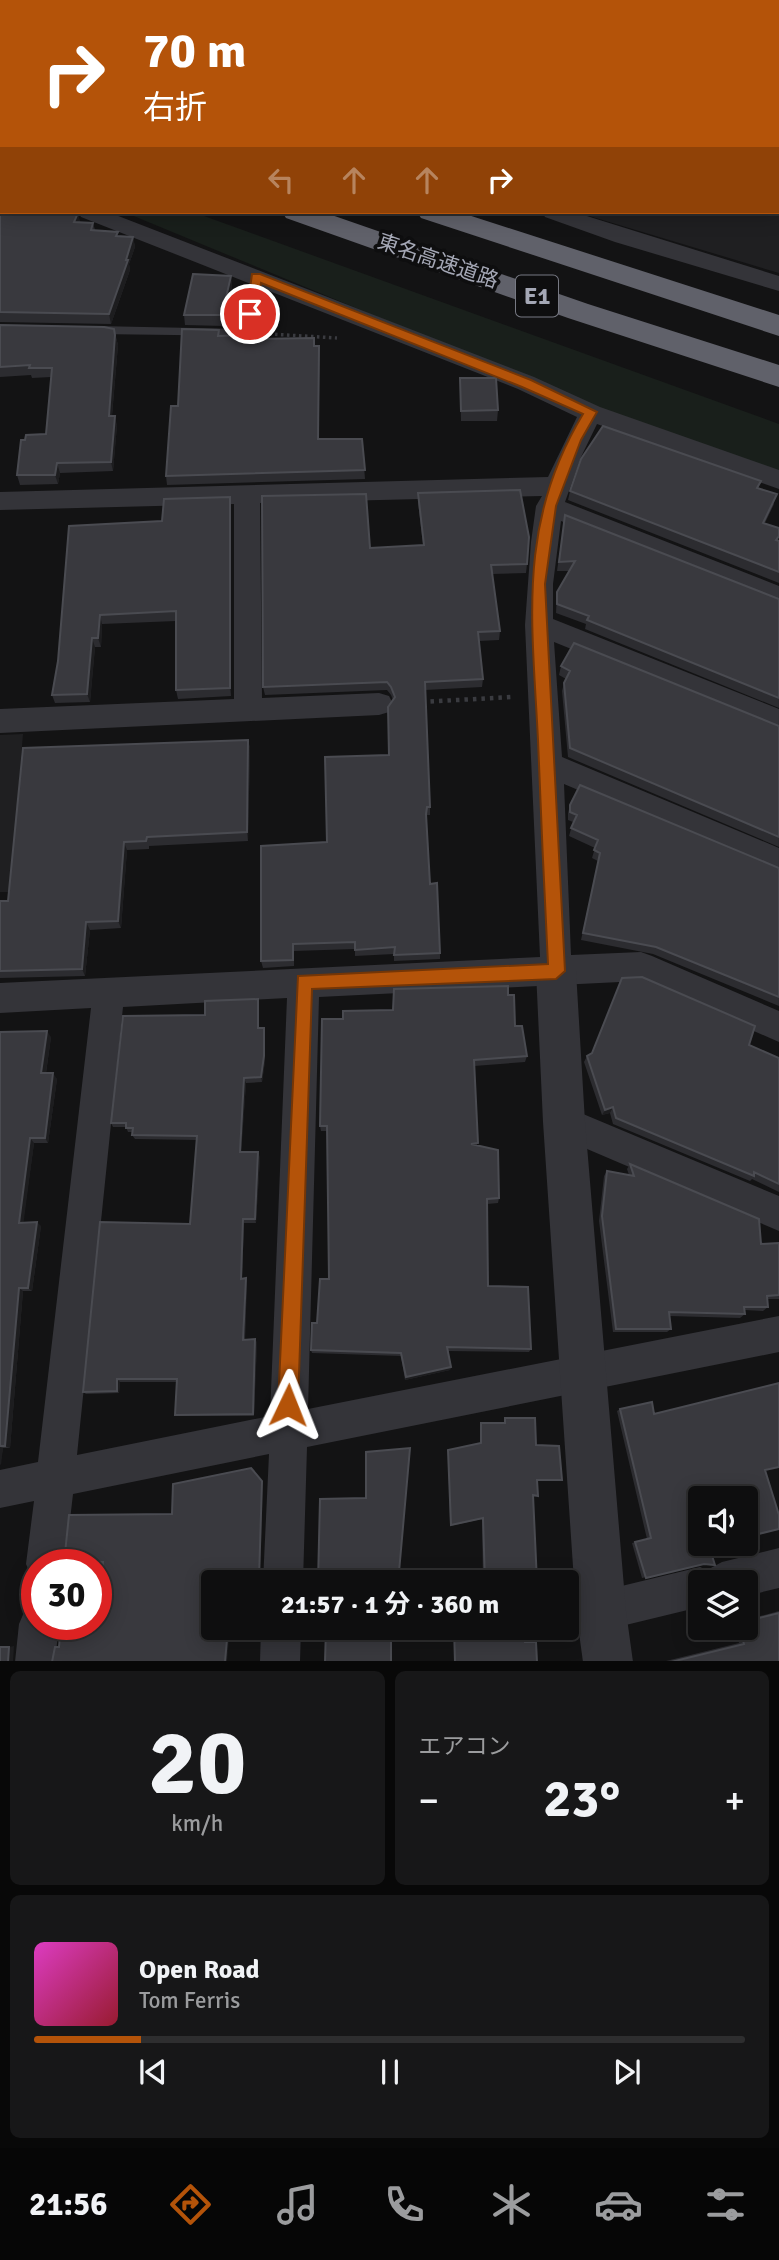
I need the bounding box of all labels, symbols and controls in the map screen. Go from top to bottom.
text: 70 m [143,21,246,81]
icon: right [28,28,119,119]
text: 右折 [143,88,207,127]
icon: left [262,161,300,199]
icon: ahead [335,161,373,199]
icon: ahead [408,161,446,199]
icon: right [481,161,519,199]
street label: 東名高速道路 [374,228,502,294]
road number: E1 [516,276,558,316]
pin [220,284,280,344]
icon: arrive [231,295,269,333]
position arrow [251,1368,325,1442]
map controls [688,1486,758,1640]
button: sound [688,1486,758,1556]
speed limit sign: 30 [21,1549,112,1640]
button: layers [688,1570,758,1640]
text: 21:57 · 1 分 · 360 m [281,1589,499,1621]
text: 20 [148,1707,246,1820]
text: エアコン [419,1732,511,1761]
text: 23° [543,1767,620,1831]
text: − [419,1777,439,1824]
text: + [724,1777,745,1824]
text: km/h [171,1809,223,1838]
text: Open Road [139,1954,260,1986]
text: Tom Ferris [139,1986,240,2015]
icon: previous [134,2053,172,2091]
icon: pause [371,2053,409,2091]
icon: next [608,2053,646,2091]
icon: directions [166,2180,215,2229]
icon: music [273,2180,322,2229]
icon: phone [380,2180,429,2229]
icon: climate [487,2180,536,2229]
icon: car [594,2180,643,2229]
icon: filters [701,2180,750,2229]
text: 21:56 [29,2185,108,2224]

